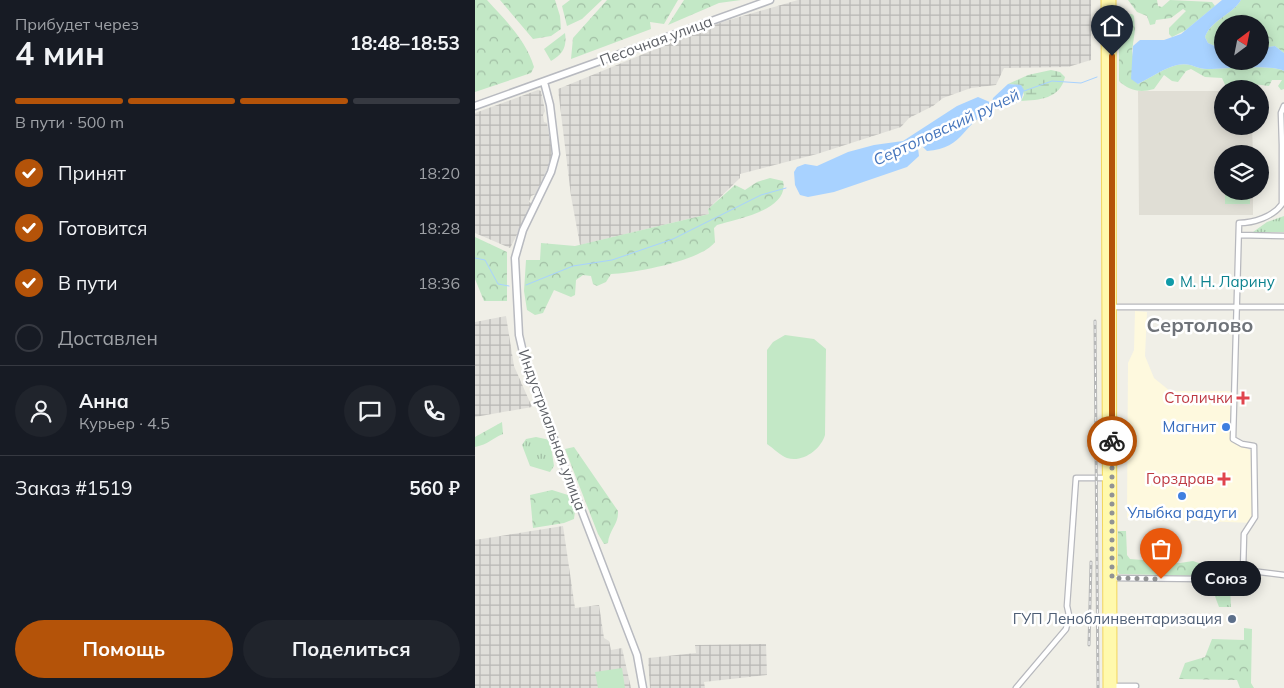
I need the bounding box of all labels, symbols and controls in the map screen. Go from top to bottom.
pin [1091,5,1133,56]
street label: Песочная улица [597,11,715,70]
icon: home [1098,12,1126,40]
text: Прибудет через [15,14,139,34]
north arrow [1214,15,1269,70]
map controls [1214,15,1269,200]
text: 18:48–18:53 [350,31,460,55]
text: 4 мин [15,33,105,73]
button: locate [1214,80,1269,135]
water label: Сертоловский ручей [870,84,1022,170]
text: В пути · 500 m [15,112,124,132]
button: layers [1214,145,1269,200]
icon: check [15,159,43,187]
text: Принят [58,161,126,185]
text: 18:20 [418,163,460,183]
icon: check [15,214,43,242]
text: Готовится [58,216,148,240]
text: 18:28 [418,218,460,238]
icon: check [15,269,43,297]
text: В пути [58,271,117,295]
place label: М. Н. Ларину [1180,272,1275,291]
text: 18:36 [418,273,460,293]
marker: М. Н. Ларину [1164,276,1176,288]
district label: Сертолово [1147,312,1253,337]
text: Доставлен [58,326,158,350]
street label: Индустриальная улица [514,347,590,513]
button: person [15,385,67,437]
button: chat [344,385,396,437]
button: phone [408,385,460,437]
place label: Столички [1164,388,1233,407]
text: Анна [79,389,129,413]
marker: Столички [1237,392,1249,404]
text: Курьер · 4.5 [79,413,170,433]
courier [1087,416,1137,466]
place label: Магнит [1163,417,1216,436]
marker: Магнит [1220,421,1232,433]
icon: bike [1098,427,1126,455]
place label: Горздрав [1146,469,1214,488]
marker: Горздрав [1218,473,1230,485]
text: Заказ #1519 [15,476,132,500]
text: 560 ₽ [409,476,460,500]
marker: Улыбка радуги [1176,490,1188,502]
place label: Улыбка радуги [1126,503,1237,522]
pin [1140,528,1182,579]
icon: bag [1147,535,1175,563]
callout: Союз [1191,562,1261,596]
text: Союз [1205,568,1247,588]
place label: ГУП Леноблинвентаризация [1013,609,1222,628]
marker: ГУП Леноблинвентаризация [1226,613,1238,625]
button: Помощь [15,620,233,678]
button: Поделиться [243,620,460,678]

